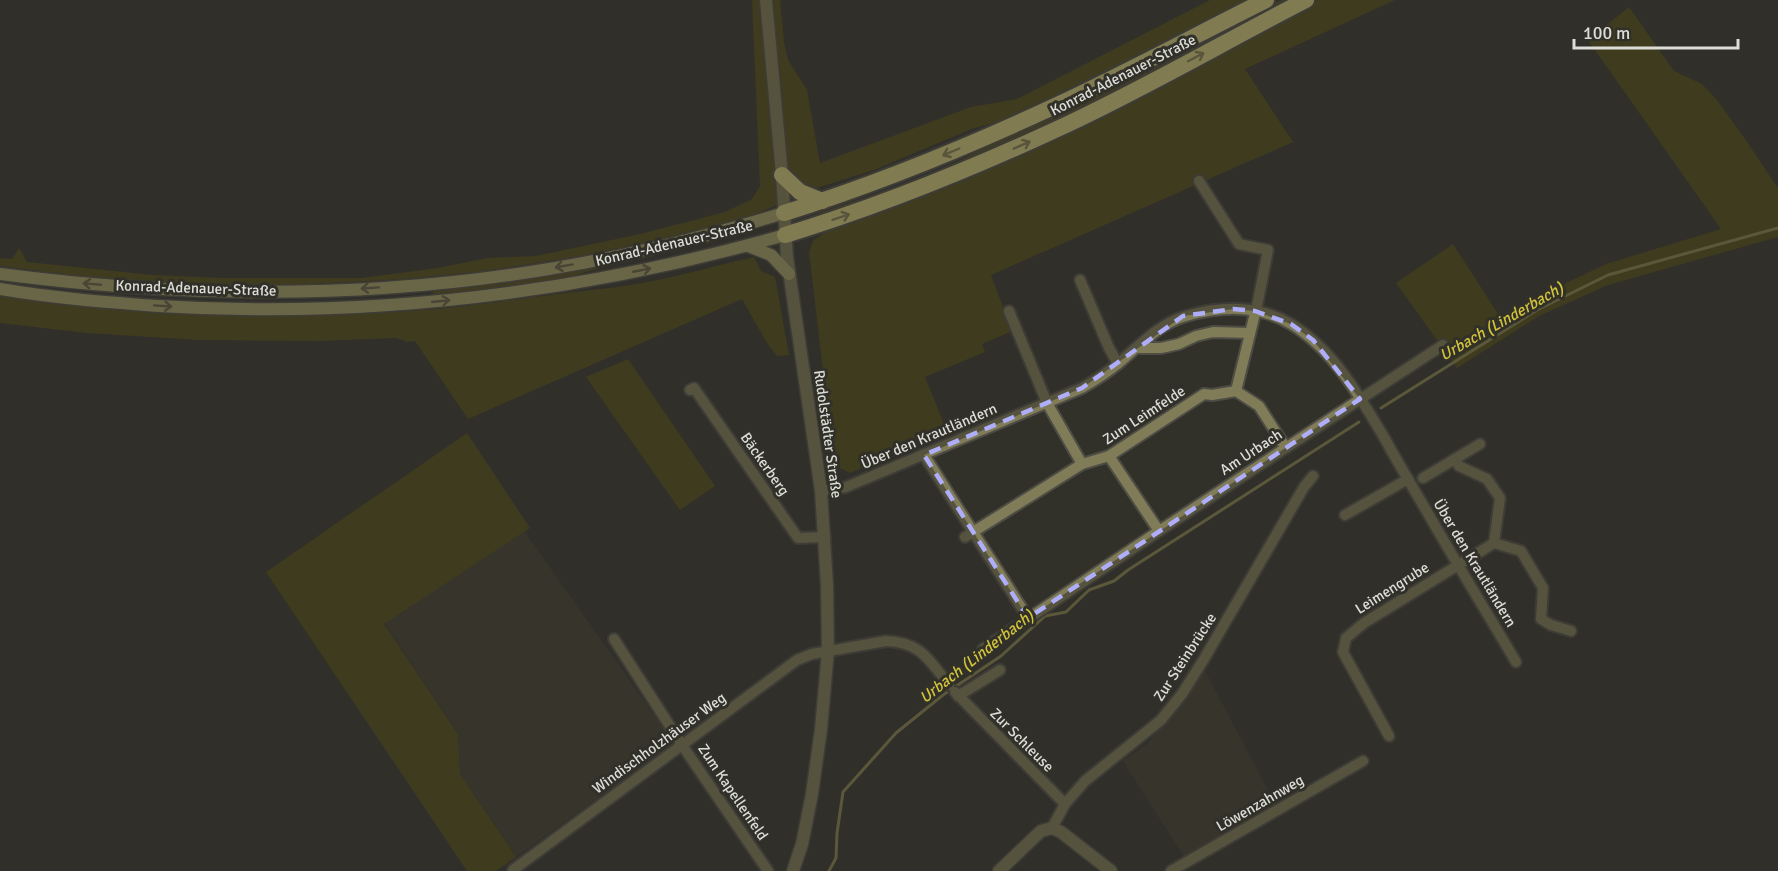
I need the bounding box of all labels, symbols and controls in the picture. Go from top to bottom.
scale bar [1574,12,1738,50]
text: 100 m [1583,22,1630,44]
street label: Konrad-Adenauer-Straße [1047,30,1199,120]
one-way arrow [1187,51,1205,62]
one-way arrow [1013,138,1031,150]
one-way arrow [943,147,961,158]
one-way arrow [831,210,850,221]
street label: Konrad-Adenauer-Straße [593,216,755,270]
one-way arrow [555,260,574,271]
one-way arrow [632,264,651,276]
street label: Konrad-Adenauer-Straße [115,276,277,300]
one-way arrow [82,278,102,289]
water label: Urbach (Linderbach) [1436,278,1568,365]
one-way arrow [361,283,381,294]
one-way arrow [431,295,451,306]
one-way arrow [152,301,172,312]
street label: Rudolstädter Straße [810,369,846,499]
street label: Zum Leimfelde [1099,382,1189,448]
street label: Über den Krautländern [858,399,1000,473]
street label: Am Urbach [1216,425,1286,479]
street label: Bäckerberg [737,429,793,499]
street label: Über den Krautländern [1430,496,1520,630]
street label: Leimengrube [1352,558,1432,618]
water label: Urbach (Linderbach) [915,605,1038,708]
street label: Zur Steinbrücke [1150,609,1220,705]
street label: Windischholzhäuser Weg [589,688,729,797]
street label: Zur Schleuse [986,704,1058,776]
street label: Zum Kapellenfeld [694,740,772,844]
street label: Löwenzahnweg [1213,771,1307,835]

